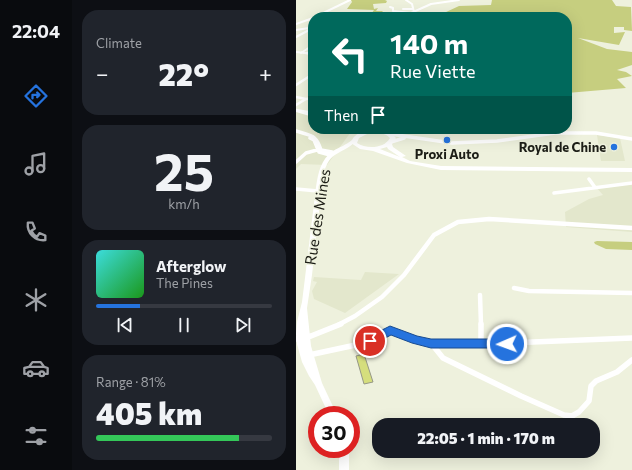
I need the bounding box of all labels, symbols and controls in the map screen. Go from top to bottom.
text: 22:04 [12,20,60,42]
text: 140 m [390,26,468,60]
icon: left [324,28,376,80]
text: Climate [96,35,142,51]
text: 22° [159,55,209,92]
text: − [96,60,109,87]
text: + [259,60,272,87]
text: Rue Viette [390,60,475,82]
icon: directions [22,82,50,110]
icon: arrive [367,104,389,126]
text: Then [324,106,359,124]
marker: Proxi Auto [442,135,452,145]
text: 25 [154,138,214,202]
place label: Royal de Chine [519,139,606,155]
marker: Royal de Chine [609,142,619,152]
place label: Proxi Auto [415,146,479,162]
icon: music [22,150,50,178]
street label: Rue des Mines [301,168,333,266]
text: km/h [168,196,200,212]
icon: phone [22,218,50,246]
text: Afterglow [156,257,226,275]
text: The Pines [156,275,213,291]
icon: climate [22,286,50,314]
icon: previous [114,314,136,336]
icon: pause [173,314,195,336]
icon: next [232,314,254,336]
position arrow [486,323,528,365]
pin [353,324,387,358]
icon: arrive [359,330,381,352]
icon: car [22,354,50,382]
text: Range · 81% [96,374,166,390]
text: 405 km [96,394,202,431]
speed limit sign: 30 [308,406,360,458]
icon: filters [22,422,50,450]
text: 22:05 · 1 min · 170 m [417,429,555,447]

